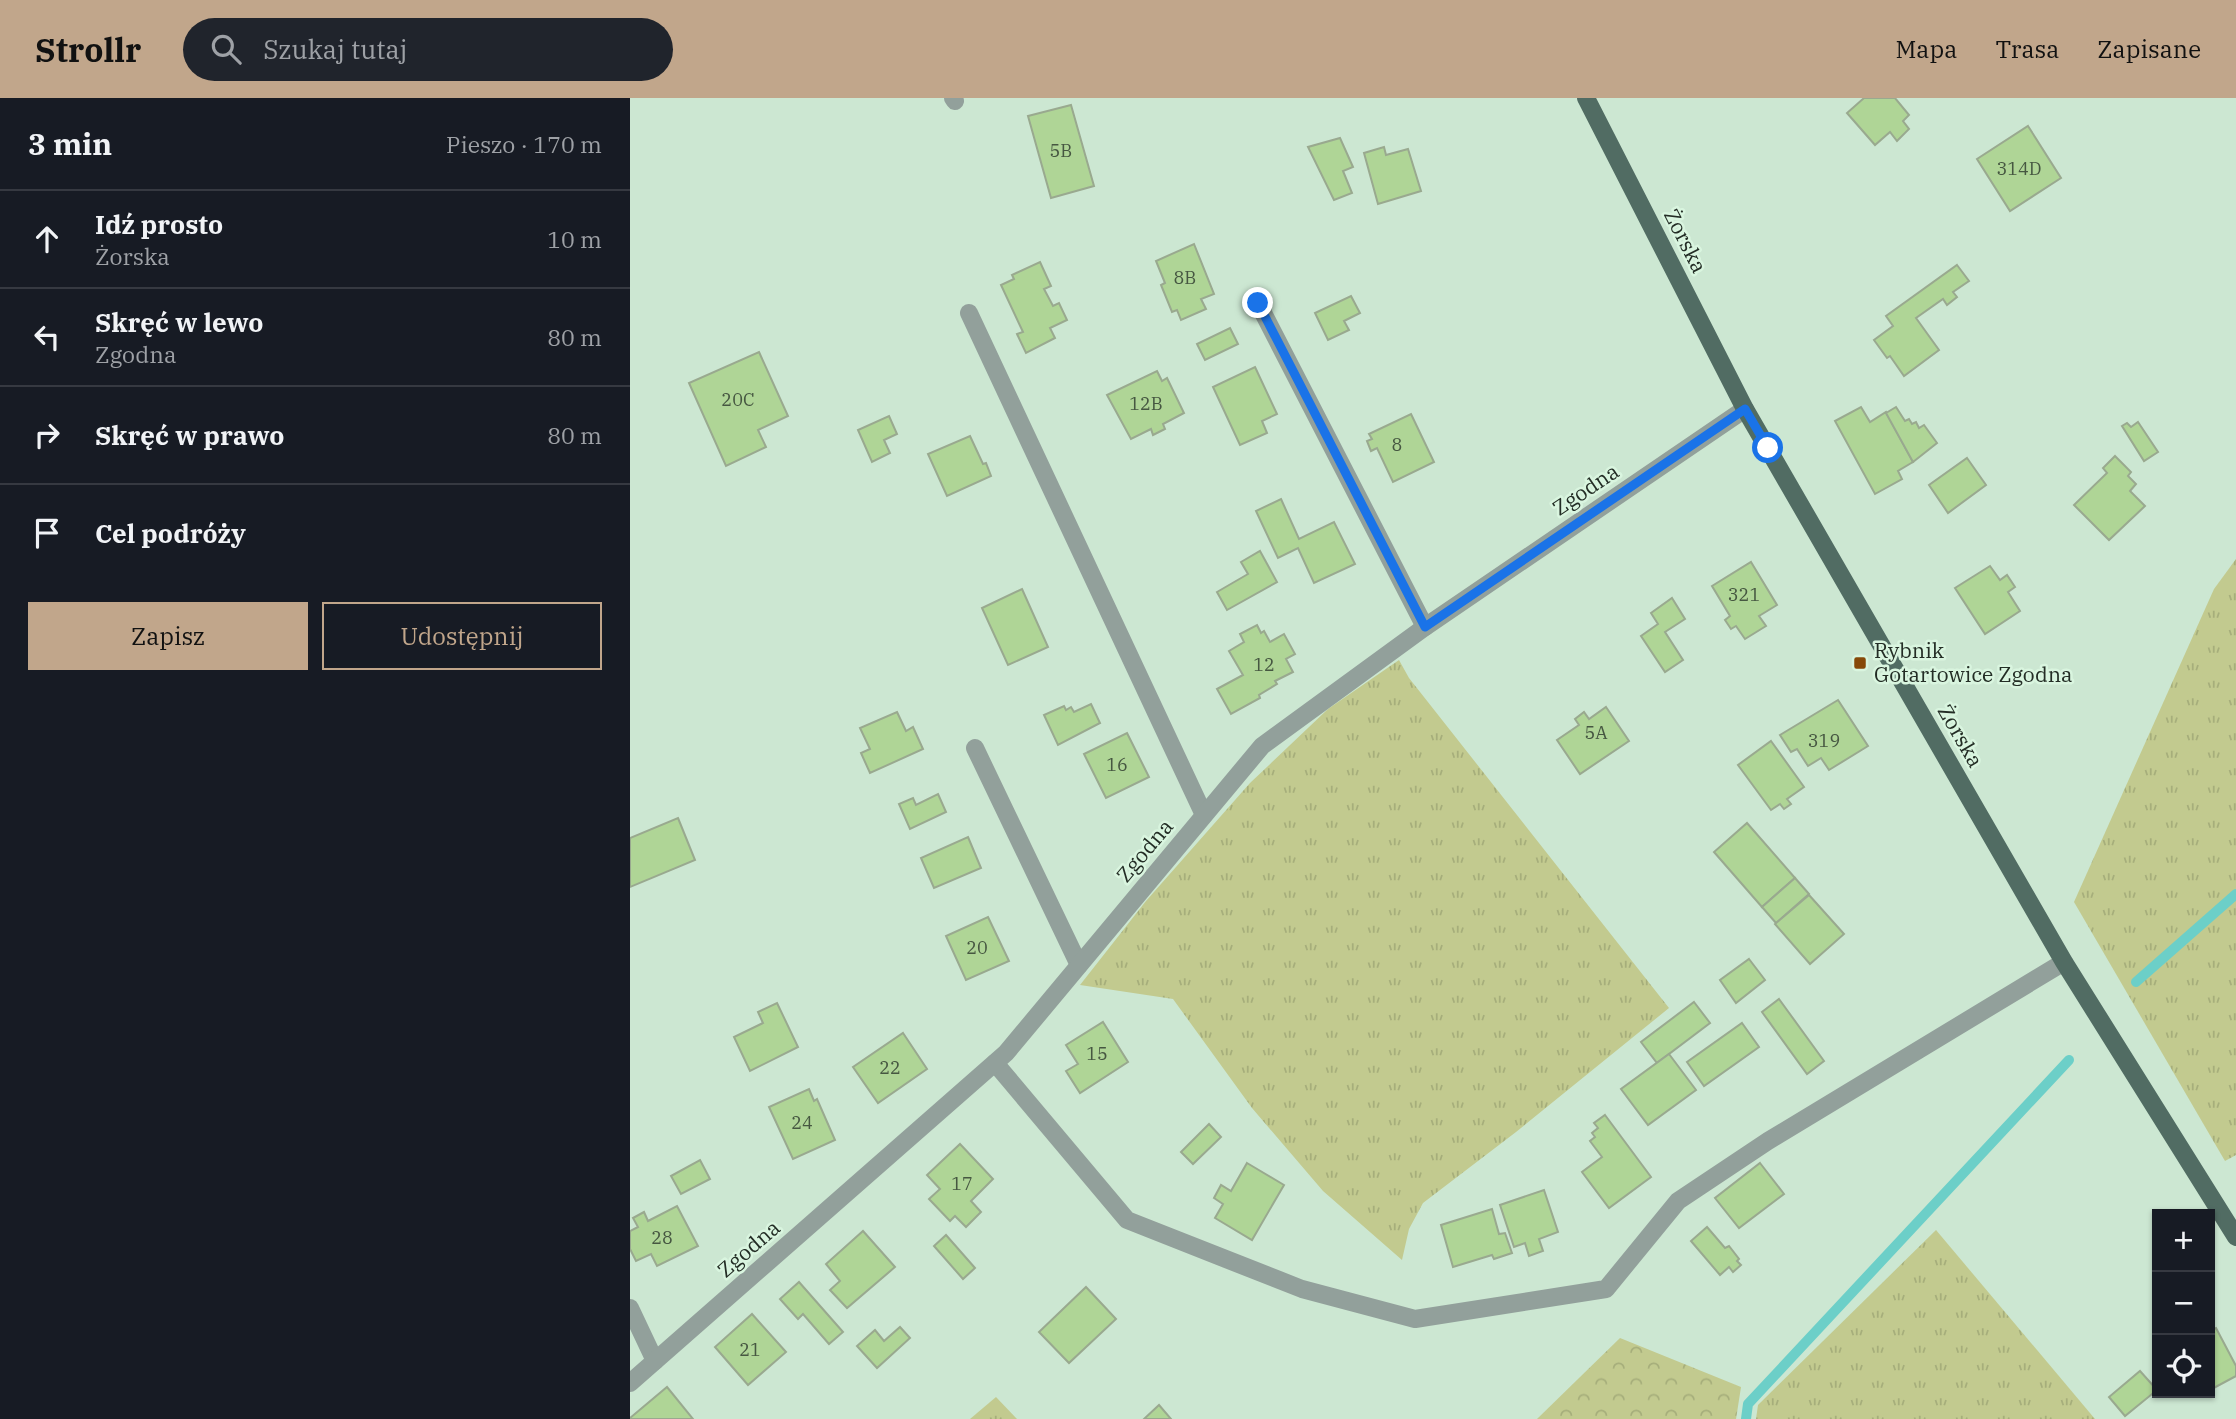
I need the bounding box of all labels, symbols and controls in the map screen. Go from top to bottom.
search box [183,18,673,81]
text: Strollr [35,28,141,71]
icon: search [207,30,245,68]
text: Szukaj tutaj [263,32,407,66]
text: Mapa [1895,33,1957,65]
text: Trasa [1995,33,2059,65]
text: Zapisane [2097,33,2201,65]
text: 3 min [28,124,112,163]
text: Pieszo · 170 m [446,129,602,159]
house number: 5B [1050,139,1072,162]
house number: 314D [1996,157,2042,180]
street label: Żorska [1658,204,1714,277]
text: Idź prosto [95,207,223,241]
icon: ahead [28,220,66,258]
text: 10 m [547,224,602,254]
text: Żorska [95,241,170,271]
house number: 8B [1174,266,1196,289]
route end [1242,287,1273,318]
text: Skręć w lewo [95,305,263,339]
icon: left [28,318,66,356]
text: 80 m [547,322,602,352]
text: Zgodna [95,339,176,369]
house number: 20C [721,388,755,411]
house number: 12B [1129,392,1163,415]
icon: right [28,416,66,454]
text: Skręć w prawo [95,418,284,452]
text: 80 m [547,420,602,450]
route start [1752,432,1783,463]
house number: 8 [1392,433,1402,456]
street label: Zgodna [1547,457,1624,522]
icon: arrive [28,514,66,552]
text: Cel podróży [95,516,246,550]
house number: 321 [1728,583,1760,606]
button: Zapisz [28,602,308,670]
button: Udostępnij [322,602,602,670]
place label: Rybnik Gotartowice Zgodna [1874,636,2073,688]
house number: 12 [1253,653,1275,676]
marker: Rybnik Gotartowice Zgodna [1852,655,1868,671]
street label: Żorska [1932,699,1990,772]
house number: 5A [1584,721,1608,744]
house number: 319 [1808,729,1840,752]
house number: 16 [1106,753,1128,776]
street label: Zgodna [1110,813,1179,888]
house number: 20 [966,936,988,959]
house number: 15 [1086,1042,1108,1065]
house number: 22 [879,1056,901,1079]
house number: 24 [791,1111,813,1134]
house number: 17 [951,1172,973,1195]
map controls [2152,1209,2215,1398]
button: + [2152,1209,2215,1272]
street label: Zgodna [711,1213,786,1283]
house number: 28 [651,1226,673,1249]
button: − [2152,1272,2215,1335]
button: locate [2152,1335,2215,1398]
house number: 21 [739,1338,761,1361]

